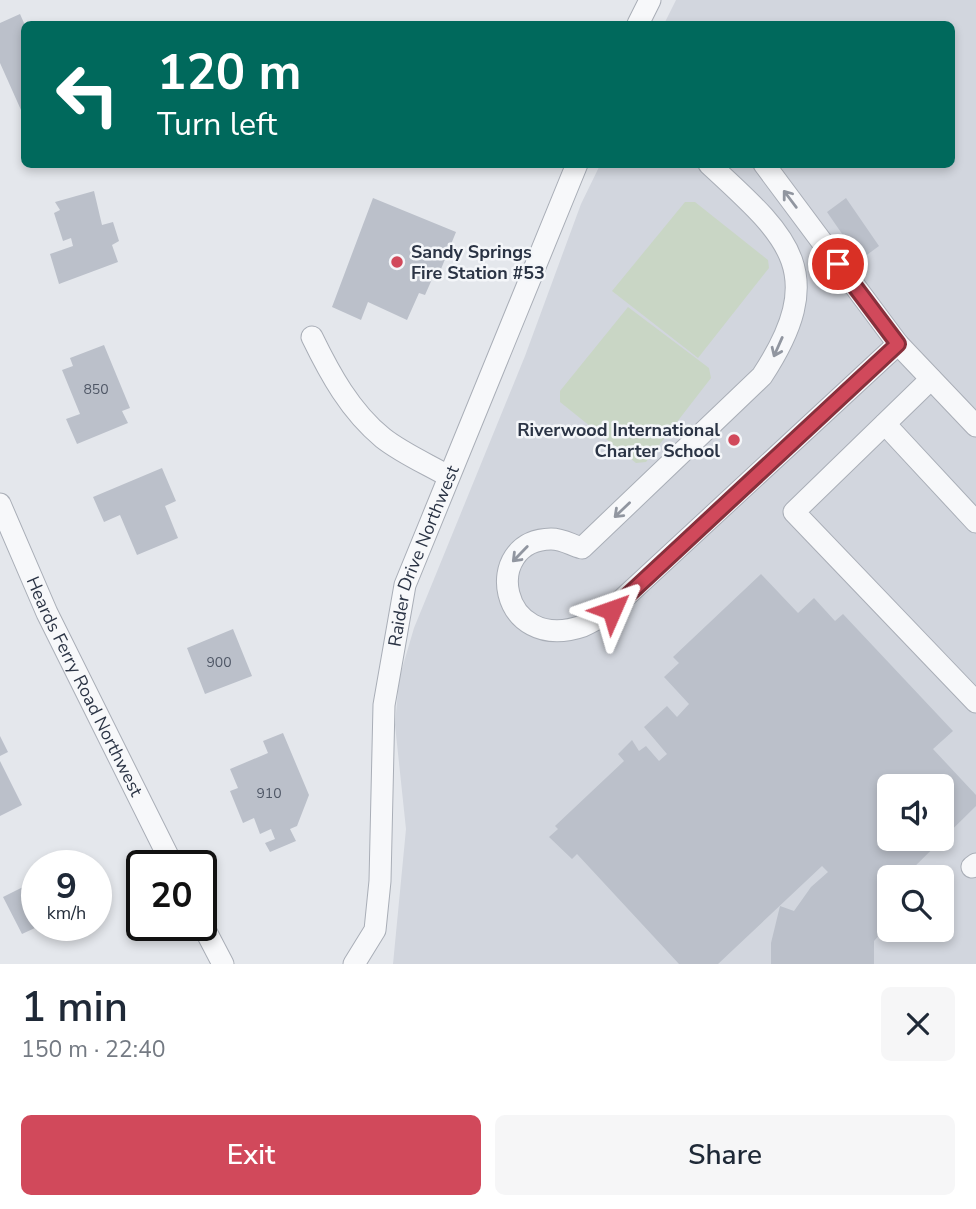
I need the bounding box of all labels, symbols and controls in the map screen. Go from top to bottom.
text: 120 m [157,39,301,106]
icon: left [42,49,133,140]
text: Turn left [157,103,277,146]
one-way arrow [782,190,797,209]
pin [808,234,868,294]
place label: Sandy Springs Fire Station #53 [411,240,545,285]
icon: arrive [819,245,857,283]
marker: Sandy Springs Fire Station #53 [389,254,405,270]
one-way arrow [771,336,784,357]
house number: 850 [83,380,109,399]
place label: Riverwood International Charter School [517,418,720,463]
marker: Riverwood International Charter School [726,432,742,448]
street label: Raider Drive Northwest [382,461,465,648]
one-way arrow [614,502,631,519]
one-way arrow [512,545,529,562]
street label: Heards Ferry Road Northwest [21,573,149,801]
position arrow [575,573,649,647]
house number: 900 [206,653,232,672]
map controls [877,774,954,942]
button: sound [877,774,954,851]
house number: 910 [256,784,282,803]
speed limit sign: 20 [126,850,217,941]
text: 9 [56,863,77,910]
button: search [877,865,954,942]
text: km/h [47,901,86,925]
text: 1 min [21,979,128,1036]
button: close [881,987,955,1061]
text: 150 m · 22:40 [21,1034,166,1065]
button: Exit [21,1115,481,1195]
button: Share [495,1115,955,1195]

